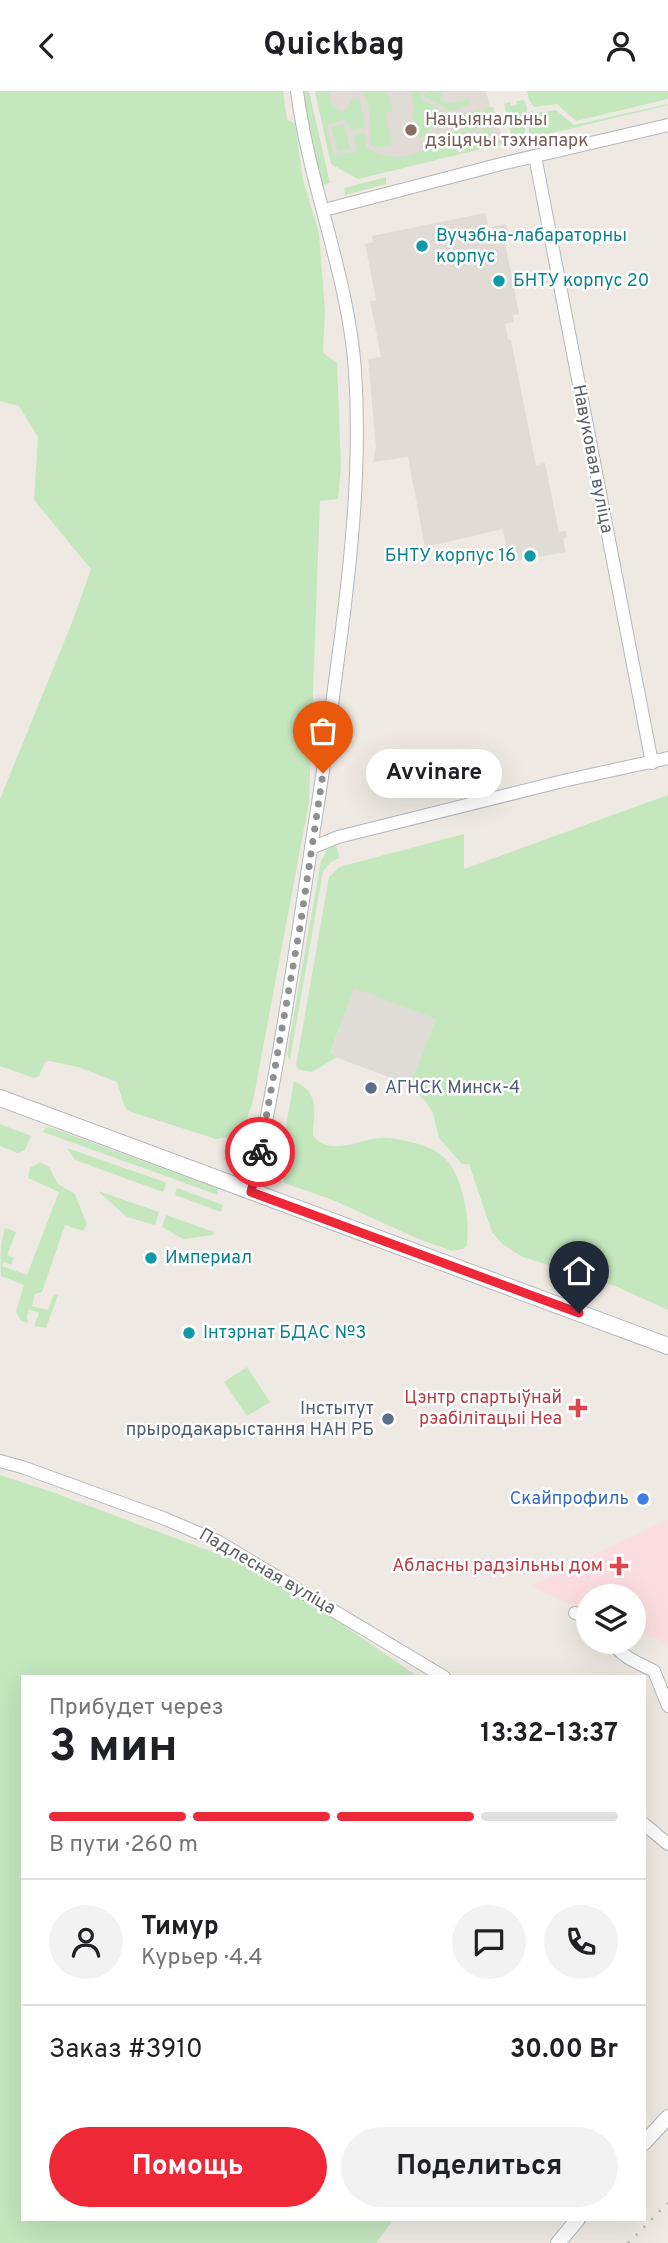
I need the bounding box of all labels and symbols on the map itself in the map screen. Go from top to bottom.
place label: Нацыянальны дзіцячы тэхнапарк [425,109,589,153]
marker: Нацыянальны дзіцячы тэхнапарк [403,122,419,138]
place label: Вучэбна-лабараторны корпус [436,225,627,269]
marker: Вучэбна-лабараторны корпус [414,238,430,254]
place label: БНТУ корпус 20 [513,270,649,293]
marker: БНТУ корпус 20 [491,273,507,289]
street label: Навуковая вуліца [566,383,618,535]
place label: БНТУ корпус 16 [385,545,516,568]
marker: БНТУ корпус 16 [522,548,538,564]
pin [293,701,353,773]
callout: Avvinare [365,749,502,797]
place label: АГНСК Минск-4 [385,1077,520,1100]
marker: АГНСК Минск-4 [363,1080,379,1096]
courier [225,1117,295,1187]
pin [549,1241,609,1313]
place label: Империал [165,1247,252,1270]
marker: Империал [143,1250,159,1266]
place label: Інтэрнат БДАС №3 [203,1322,366,1345]
marker: Інтэрнат БДАС №3 [181,1325,197,1341]
place label: Цэнтр спартыўнай рэабілітацыі Неа [404,1387,562,1431]
place label: Інстытут прыродакарыстання НАН РБ [126,1398,374,1442]
marker: Цэнтр спартыўнай рэабілітацыі Неа [568,1398,588,1418]
marker: Інстытут прыродакарыстання НАН РБ [380,1411,396,1427]
place label: Скайпрофиль [510,1488,629,1511]
marker: Скайпрофиль [635,1491,651,1507]
street label: Падлесная вуліца [195,1524,339,1620]
place label: Абласны радзільны дом [392,1555,603,1578]
marker: Абласны радзільны дом [609,1556,629,1576]

